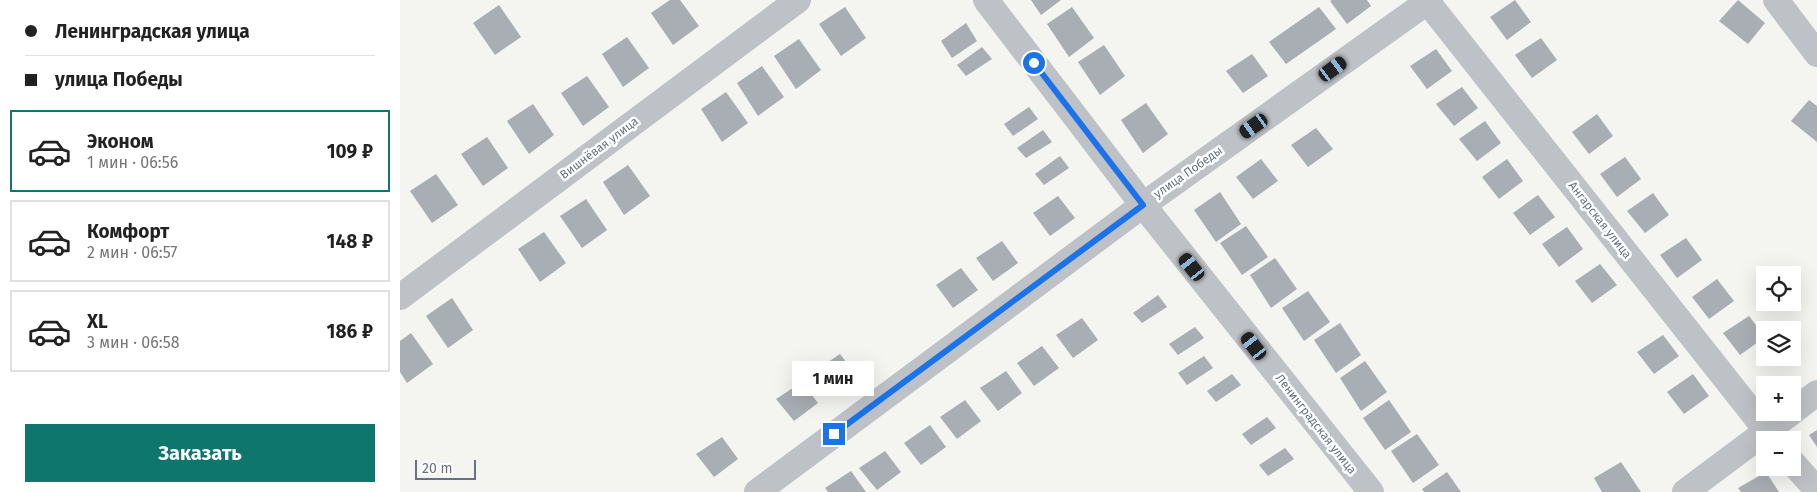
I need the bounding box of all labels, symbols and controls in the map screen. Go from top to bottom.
text: Ленинградская улица [55,20,250,43]
route start [1023,52,1045,74]
car [1316,54,1349,84]
text: улица Победы [55,68,183,91]
car [1237,111,1270,141]
street label: Вишнёвая улица [557,114,641,182]
icon: car [27,129,72,174]
text: Эконом [87,130,154,153]
text: 109 ₽ [327,140,373,163]
street label: улица Победы [1151,143,1225,201]
text: 1 мин · 06:56 [87,153,178,172]
street label: Ангарская улица [1566,179,1634,261]
icon: car [27,219,72,264]
text: Комфорт [87,220,169,243]
text: 148 ₽ [327,230,373,253]
text: 2 мин · 06:57 [87,243,177,262]
car [1176,251,1207,283]
map controls [1756,266,1801,476]
button: locate [1756,266,1801,311]
icon: car [27,309,72,354]
text: XL [87,310,108,333]
text: 186 ₽ [327,320,373,343]
button: layers [1756,321,1801,366]
car [1238,330,1269,362]
text: 3 мин · 06:58 [87,333,180,352]
callout: 1 мин [793,362,875,396]
text: 1 мин [813,369,853,388]
street label: Ленинградская улица [1273,371,1359,477]
button: + [1756,376,1801,421]
route end [823,423,845,445]
button: Заказать [25,424,375,482]
button: − [1756,431,1801,476]
scale bar [415,457,476,480]
text: 20 m [422,460,452,477]

